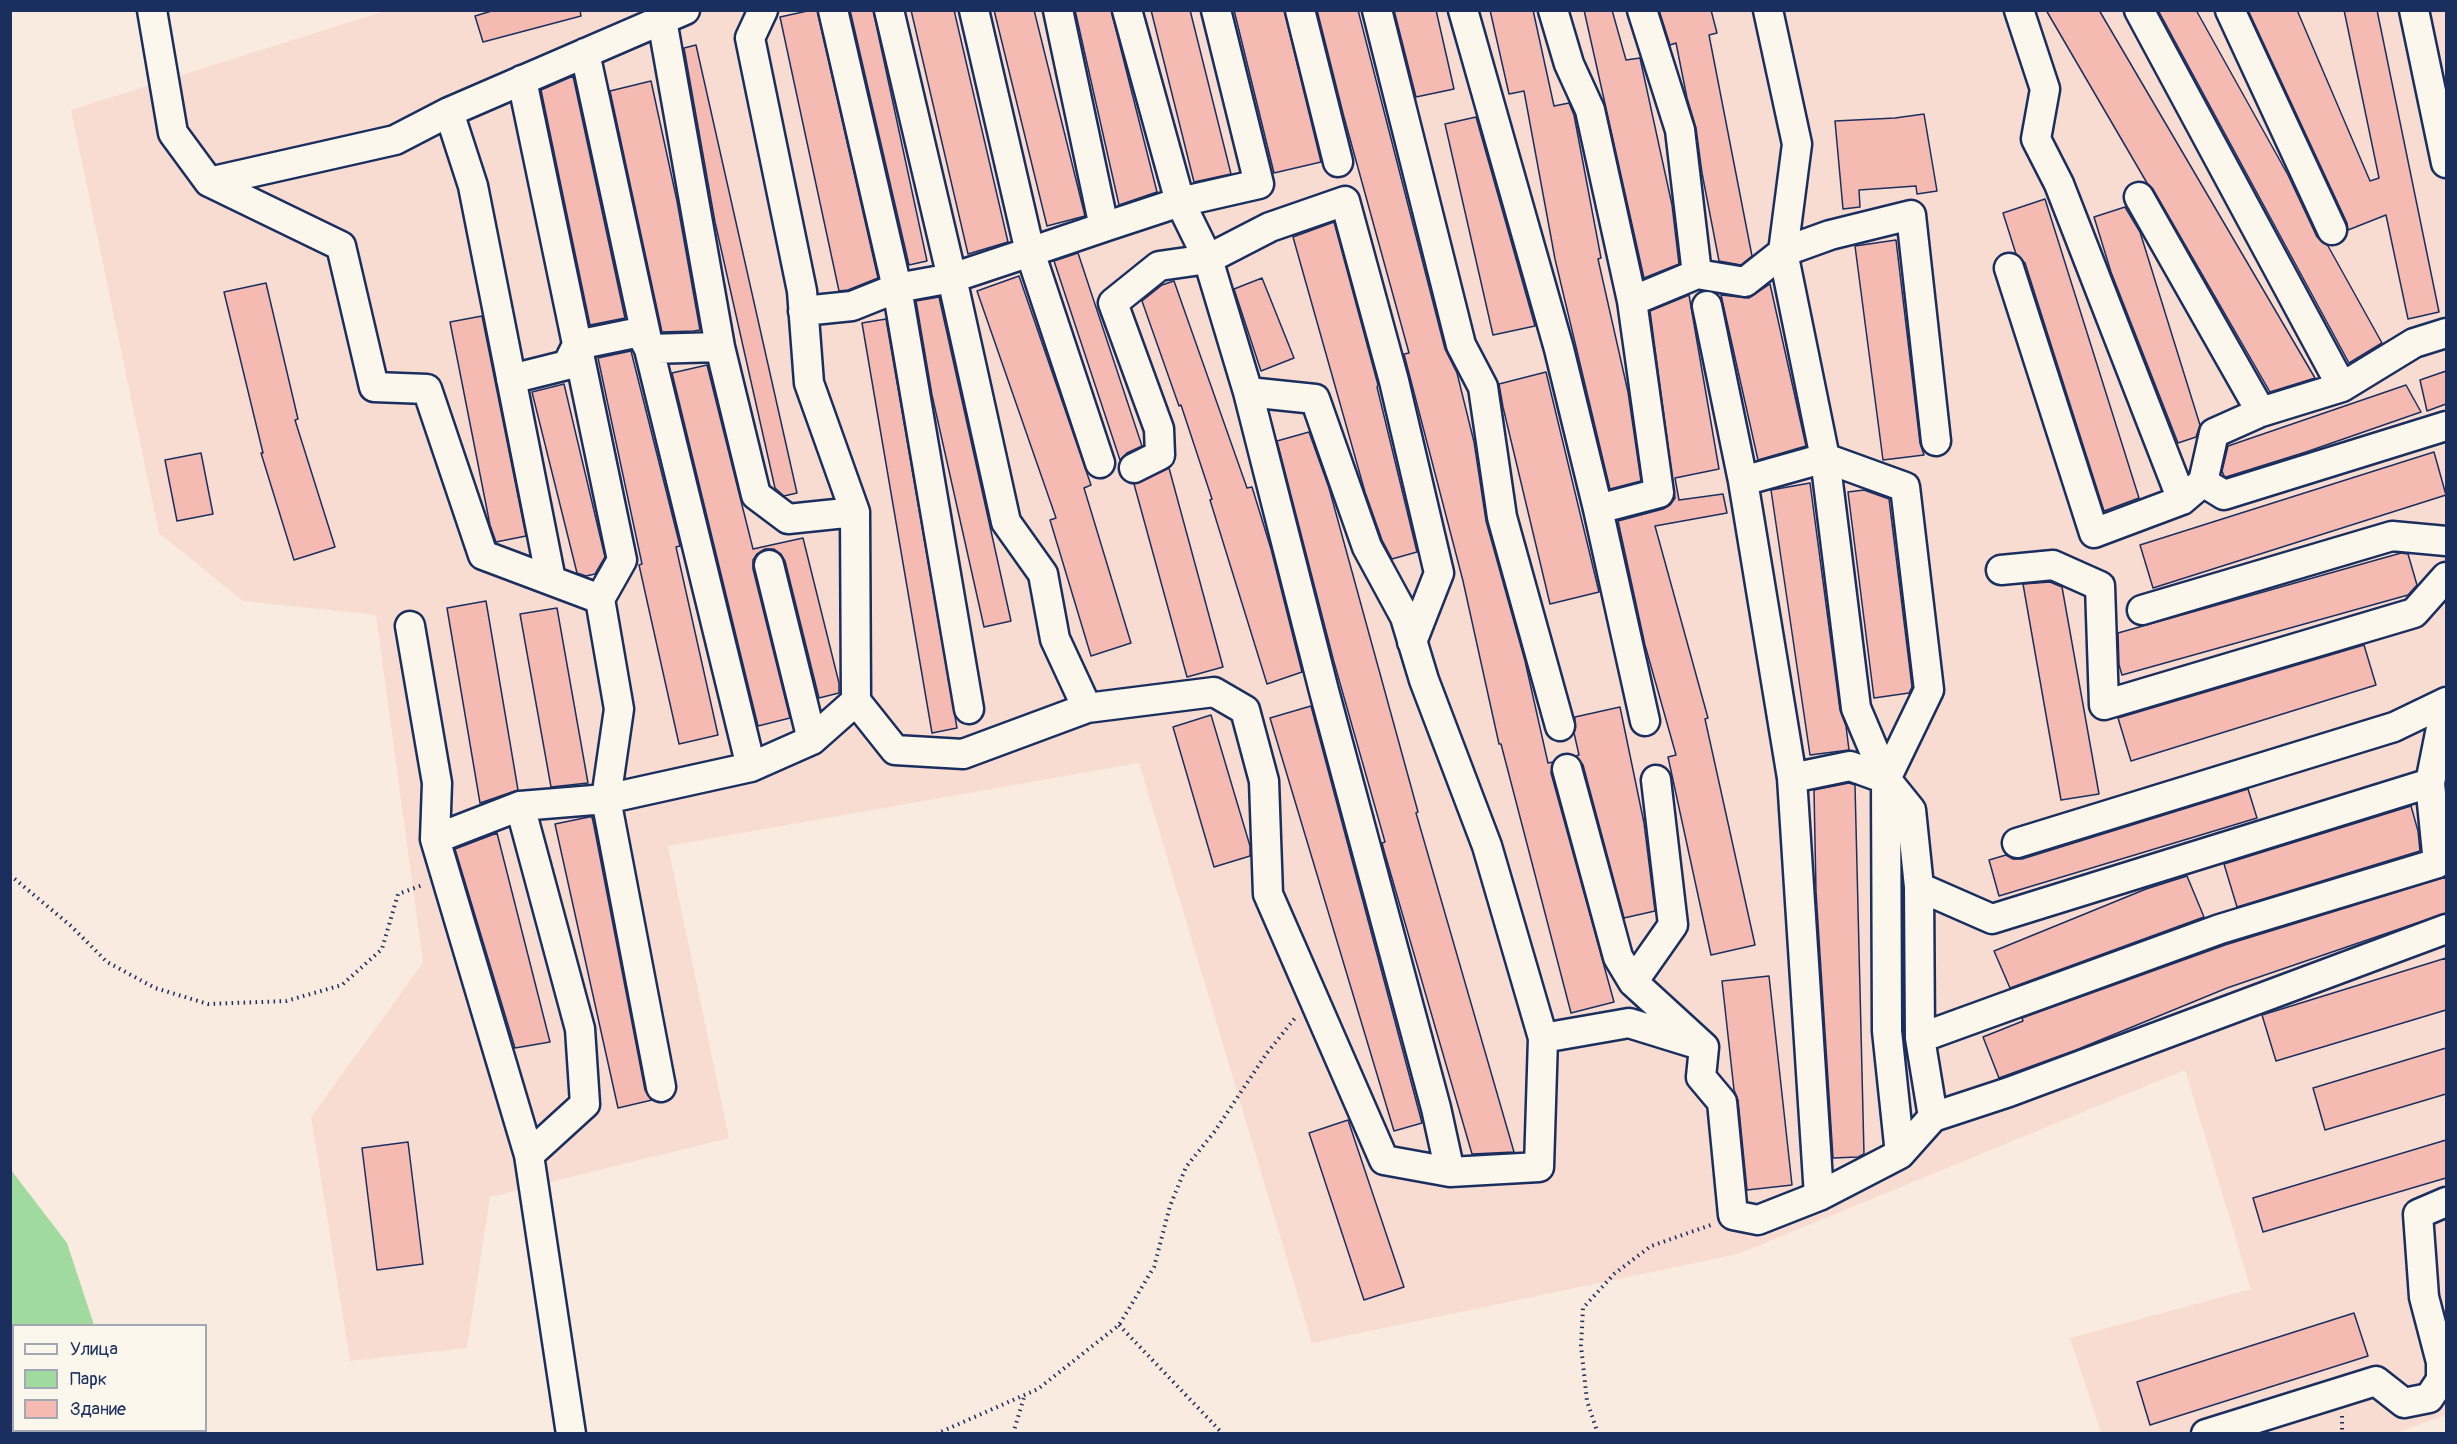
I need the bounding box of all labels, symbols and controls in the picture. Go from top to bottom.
legend [12,1324,207,1432]
text: Улица [70,1338,118,1361]
text: Парк [70,1368,107,1391]
text: Здание [70,1398,126,1421]

